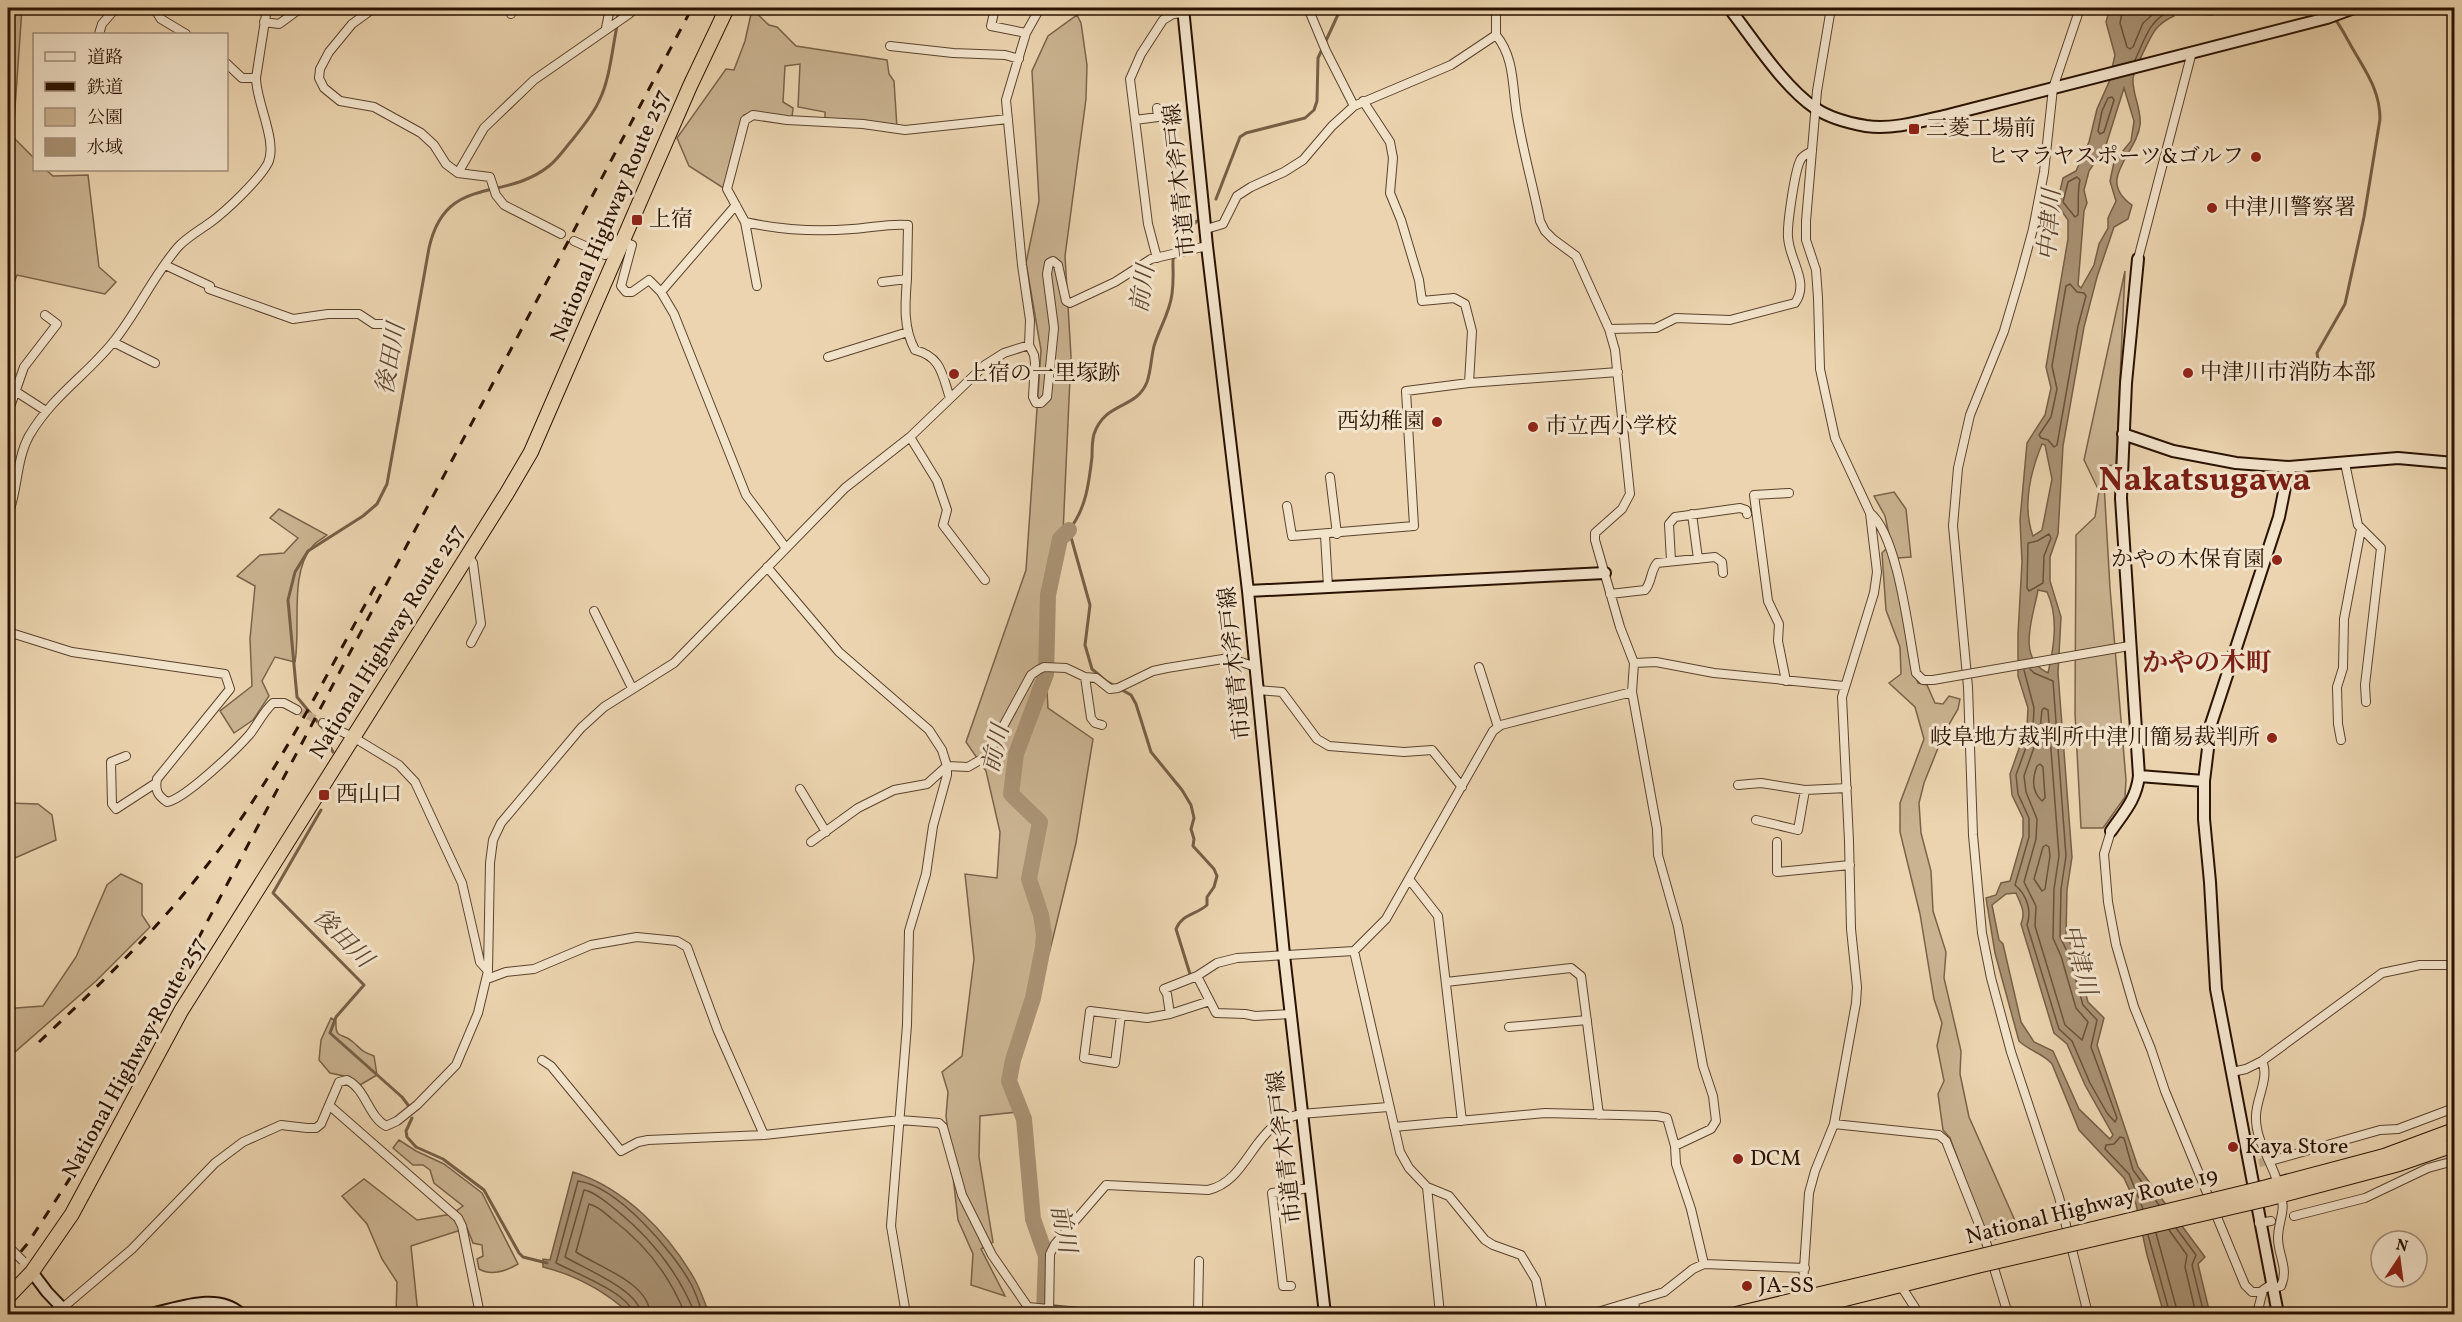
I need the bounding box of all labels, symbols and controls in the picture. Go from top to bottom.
legend [33,33,228,171]
text: 道路 [87,46,123,71]
text: 鉄道 [87,76,123,101]
street label: National Highway Route 257 [544,85,678,347]
street label: 市道青木斧戸線 [1158,102,1204,258]
text: 公園 [87,106,123,131]
place label: 三菱工場前 [1926,114,2036,145]
marker: 三菱工場前 [1907,122,1921,136]
text: 水域 [87,136,123,161]
place label: ヒマラヤスポーツ&ゴルフ [1987,142,2244,173]
marker: ヒマラヤスポーツ&ゴルフ [2249,150,2263,164]
water label: 中津川 [2032,185,2071,262]
place label: 中津川警察署 [2224,193,2356,224]
marker: 中津川警察署 [2205,201,2219,215]
place label: 上宿 [649,205,693,236]
marker: 上宿 [630,213,644,227]
water label: 前川 [1123,260,1165,315]
water label: 後田川 [369,318,416,397]
place label: 中津川市消防本部 [2200,358,2376,389]
place label: 上宿の一里塚跡 [966,359,1120,390]
marker: 中津川市消防本部 [2181,366,2195,380]
marker: 上宿の一里塚跡 [947,367,961,381]
place label: 西幼稚園 [1337,407,1425,438]
place label: 市立西小学校 [1545,412,1677,443]
marker: 西幼稚園 [1430,415,1444,429]
marker: 市立西小学校 [1526,420,1540,434]
district label: Nakatsugawa [2099,458,2311,505]
street label: National Highway Route 257 [303,519,473,765]
place label: かやの木保育園 [2111,545,2265,576]
marker: かやの木保育園 [2270,553,2284,567]
street label: 市道青木斧戸線 [1213,585,1259,741]
district label: かやの木町 [2142,646,2272,682]
water label: 前川 [975,719,1020,776]
place label: 岐阜地方裁判所中津川簡易裁判所 [1930,723,2260,754]
marker: 岐阜地方裁判所中津川簡易裁判所 [2265,731,2279,745]
place label: 西山口 [336,780,402,811]
marker: 西山口 [317,788,331,802]
water label: 後田川 [305,902,382,979]
water label: 中津川 [2052,921,2105,1002]
street label: National Highway Route 257 [56,932,214,1184]
street label: 市道青木斧戸線 [1261,1069,1311,1225]
place label: Kaya Store [2245,1132,2348,1163]
marker: Kaya Store [2226,1140,2240,1154]
place label: DCM [1750,1144,1801,1175]
marker: DCM [1731,1152,1745,1166]
street label: National Highway Route 19 [1963,1161,2221,1253]
water label: 前川 [1041,1202,1084,1259]
north arrow [2369,1229,2429,1289]
text: N [2394,1234,2410,1258]
place label: JA-SS [1759,1271,1814,1302]
marker: JA-SS [1740,1279,1754,1293]

